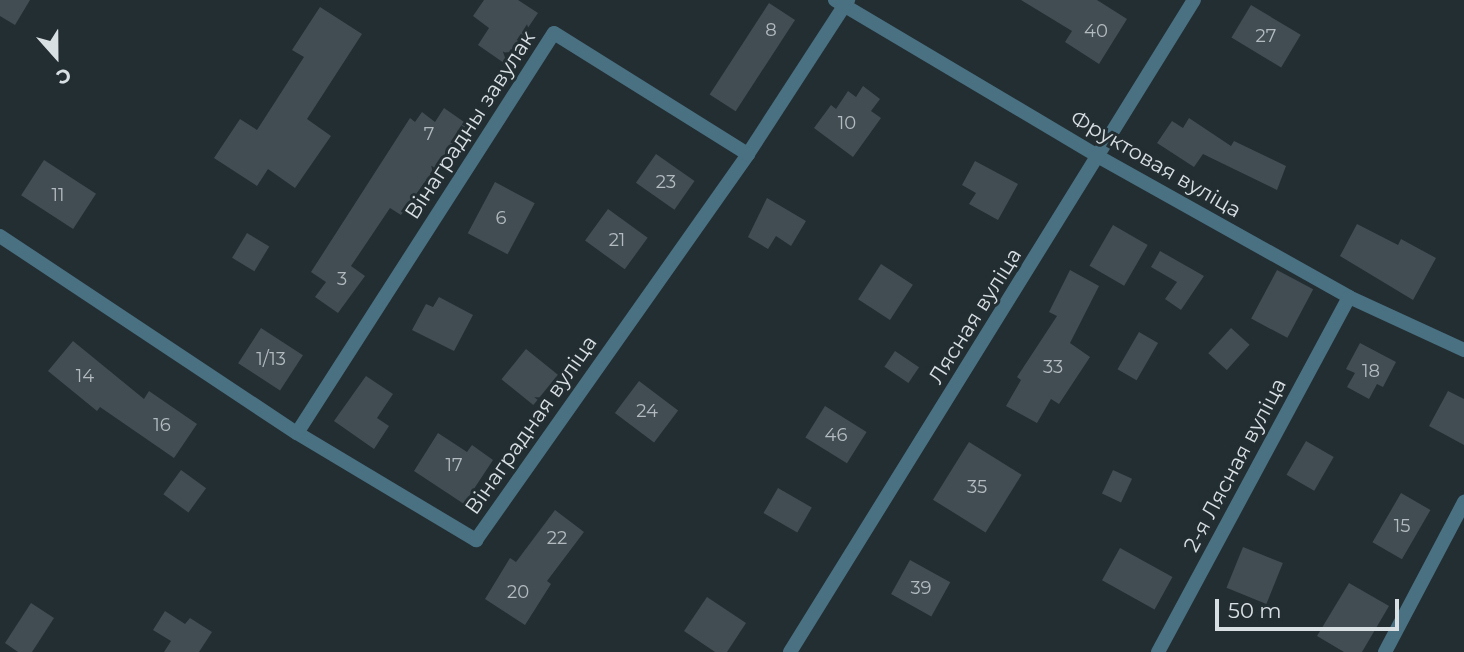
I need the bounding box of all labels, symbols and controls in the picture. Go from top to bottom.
house number: 8 [765,19,777,41]
house number: 40 [1084,20,1108,42]
north arrow [21,21,91,91]
house number: 27 [1256,25,1276,47]
street label: Вінаградны завулак [400,26,540,224]
text: С [53,63,74,89]
street label: Фруктовая вуліца [1066,105,1246,223]
house number: 10 [838,112,856,134]
house number: 7 [424,123,434,145]
house number: 23 [656,171,676,193]
house number: 11 [52,184,64,206]
house number: 6 [496,207,506,229]
house number: 21 [609,229,625,251]
street label: Лясная вуліца [923,243,1027,389]
house number: 3 [337,268,347,290]
street label: Вінаградная вуліца [460,331,602,519]
house number: 1/13 [256,348,286,370]
house number: 33 [1043,356,1063,378]
house number: 18 [1362,360,1380,382]
house number: 14 [76,365,94,387]
street label: 2-я Лясная вуліца [1179,374,1291,556]
house number: 24 [636,400,658,422]
house number: 16 [153,414,171,436]
house number: 46 [825,424,847,446]
house number: 17 [445,454,463,476]
house number: 35 [967,476,987,498]
house number: 15 [1394,515,1410,537]
house number: 22 [547,527,567,549]
house number: 39 [910,577,932,599]
house number: 20 [507,581,529,603]
scale bar [1219,586,1403,630]
text: 50 m [1228,598,1282,623]

